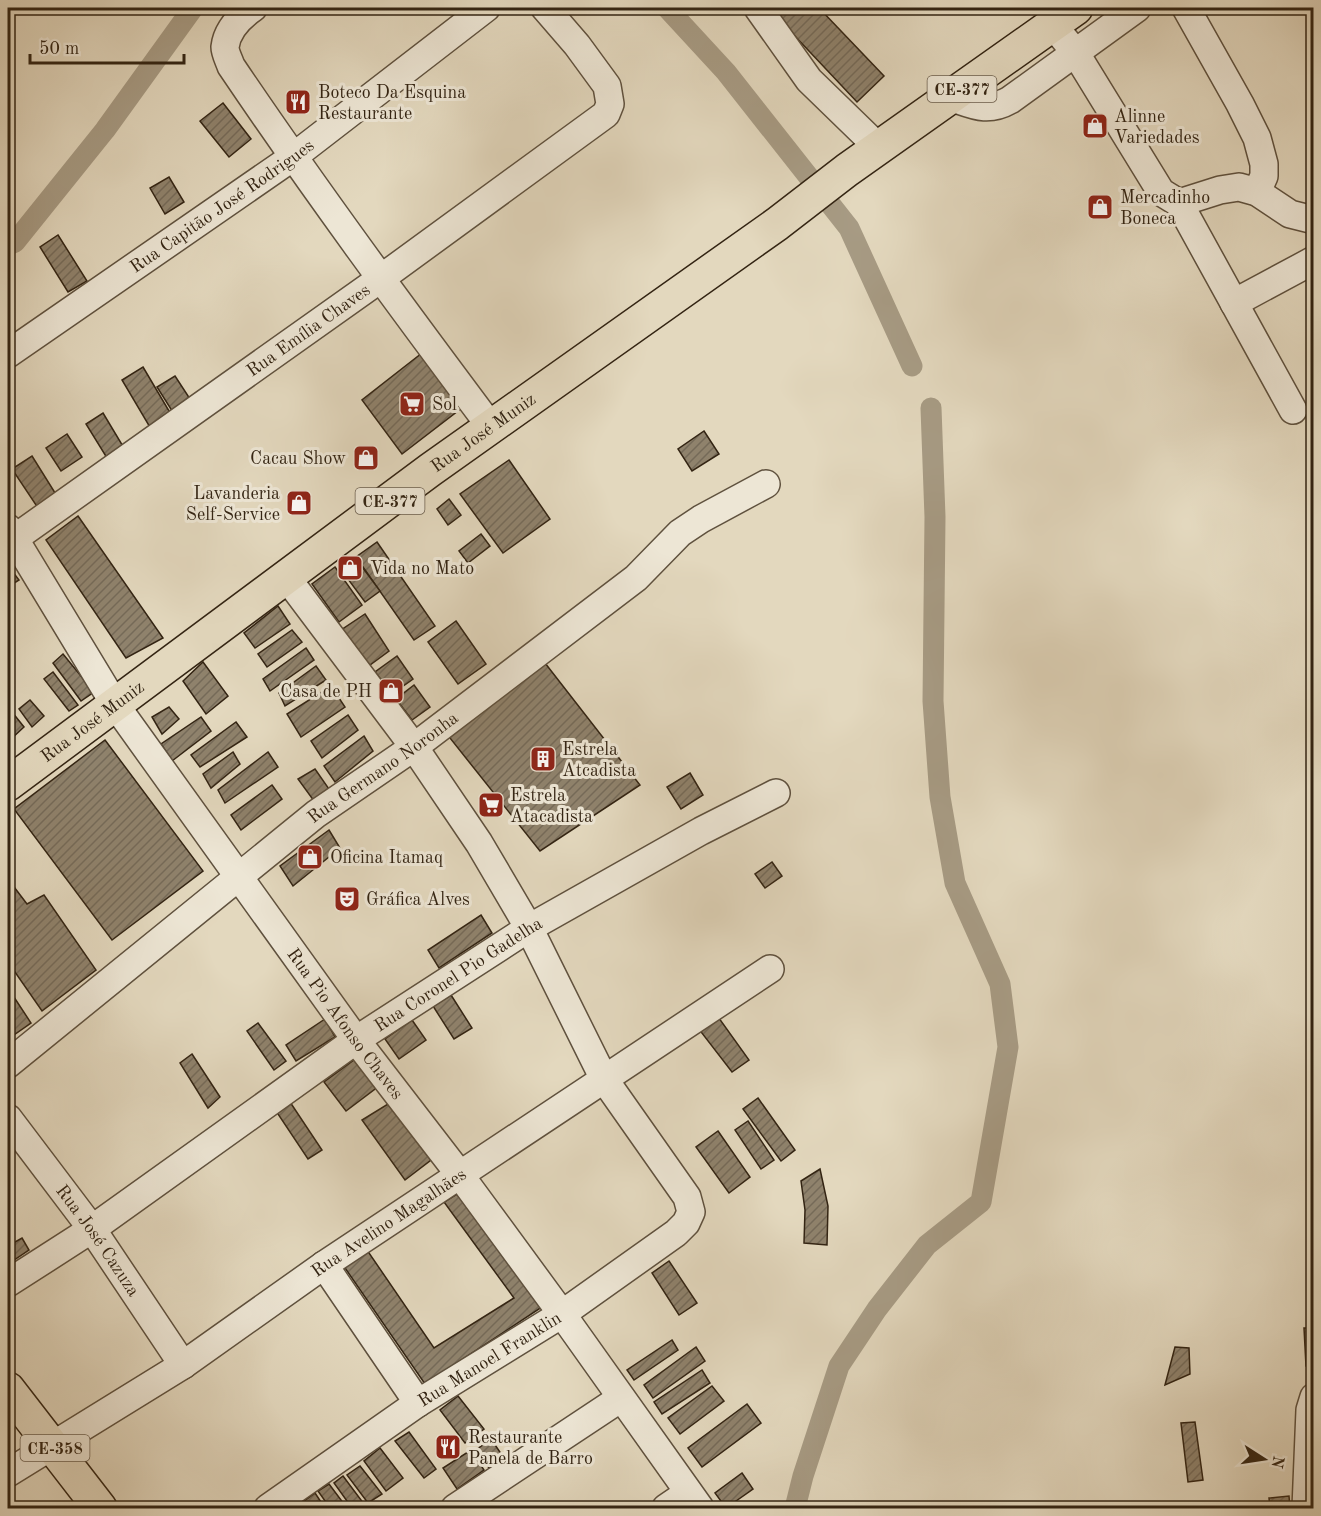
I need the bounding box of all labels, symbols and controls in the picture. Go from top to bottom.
scale bar [30,27,184,65]
text: 50 m [39,40,79,58]
road number: CE-377 [928,76,996,102]
place label: Boteco Da Esquina Restaurante [318,84,466,123]
restaurant icon: Boteco Da Esquina Restaurante [283,87,313,117]
place label: Alinne Variedades [1114,108,1200,147]
shop icon: Alinne Variedades [1080,111,1110,141]
street label: Rua Capitão José Rodrigues [127,136,318,277]
place label: Mercadinho Boneca [1120,189,1210,228]
shop icon: Mercadinho Boneca [1085,192,1115,222]
street label: Rua Emília Chaves [244,281,374,381]
supermarket icon: Sol [397,389,427,419]
street label: Rua José Muniz [428,390,539,476]
place label: Sol [432,396,457,414]
shop icon: Cacau Show [351,443,381,473]
place label: Cacau Show [250,450,346,468]
place label: Lavanderia Self-Service [186,485,280,524]
shop icon: Lavanderia Self-Service [284,488,314,518]
road number: CE-377 [356,488,424,514]
shop icon: Vida no Mato [335,553,365,583]
place label: Vida no Mato [370,560,474,578]
shop icon: Casa de PH [376,676,406,706]
street label: Rua José Muniz [38,678,148,766]
place label: Casa de PH [280,683,372,701]
street label: Rua Germano Noronha [304,709,462,827]
place label: Estrela Atcadista [562,741,636,780]
building icon: Estrela Atcadista [528,744,558,774]
place label: Estrela Atacadista [510,787,593,826]
supermarket icon: Estrela Atacadista [476,790,506,820]
shop icon: Oficina Itamaq [295,842,325,872]
place label: Oficina Itamaq [330,849,443,867]
theatre icon: Gráfica Alves [332,884,362,914]
place label: Gráfica Alves [366,891,470,909]
street label: Rua Coronel Pio Gadelha [371,914,546,1036]
street label: Rua Pio Afonso Chaves [283,945,406,1103]
street label: Rua Avelino Magalhães [308,1165,470,1281]
street label: Rua José Cazuza [52,1182,142,1300]
street label: Rua Manoel Franklin [415,1309,565,1411]
place label: Restaurante Panela de Barro [468,1429,593,1468]
north arrow [1234,1429,1294,1489]
restaurant icon: Restaurante Panela de Barro [433,1432,463,1462]
road number: CE-358 [20,1435,90,1461]
text: N [1267,1454,1286,1470]

